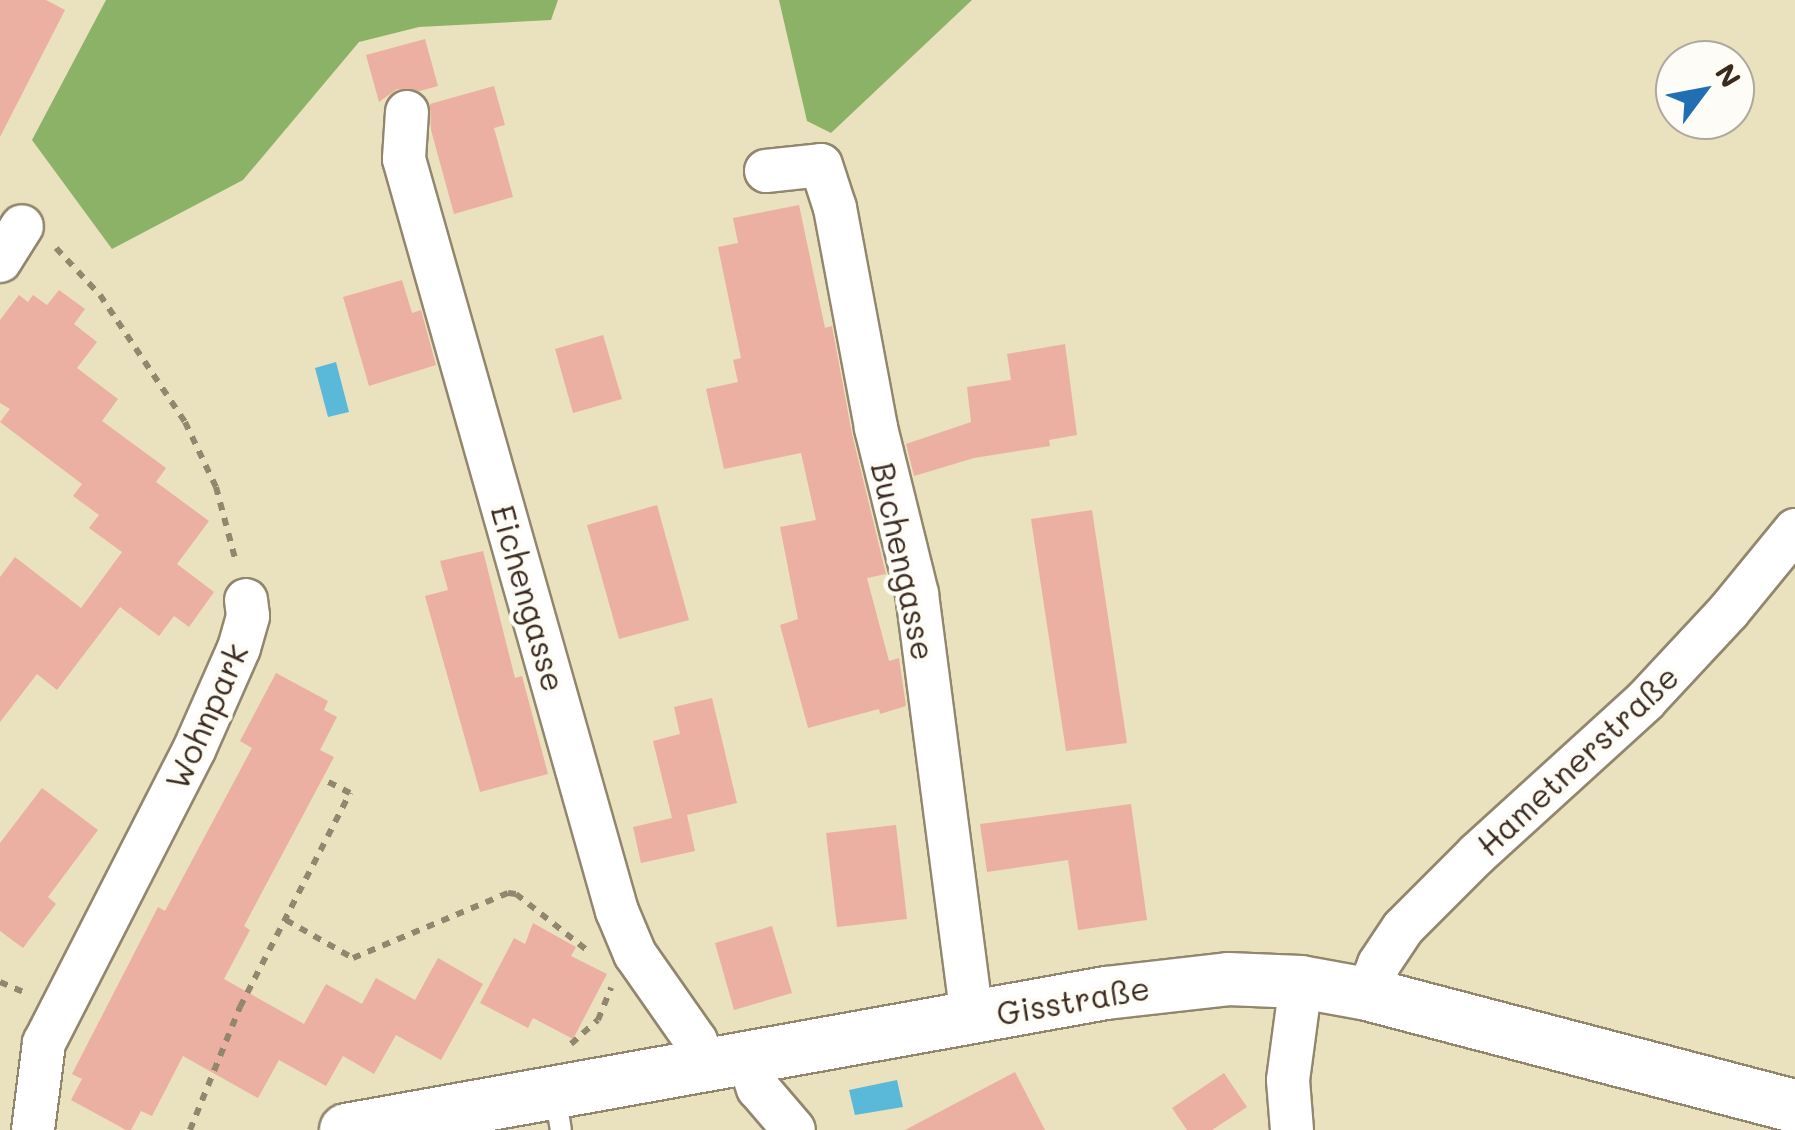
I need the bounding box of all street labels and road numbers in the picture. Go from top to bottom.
street label: Buchengasse [864,459,944,663]
street label: Eichengasse [484,500,574,696]
street label: Wohnpark [157,637,255,795]
street label: Hametnerstraße [1468,657,1686,863]
street label: Gisstraße [993,968,1153,1032]

